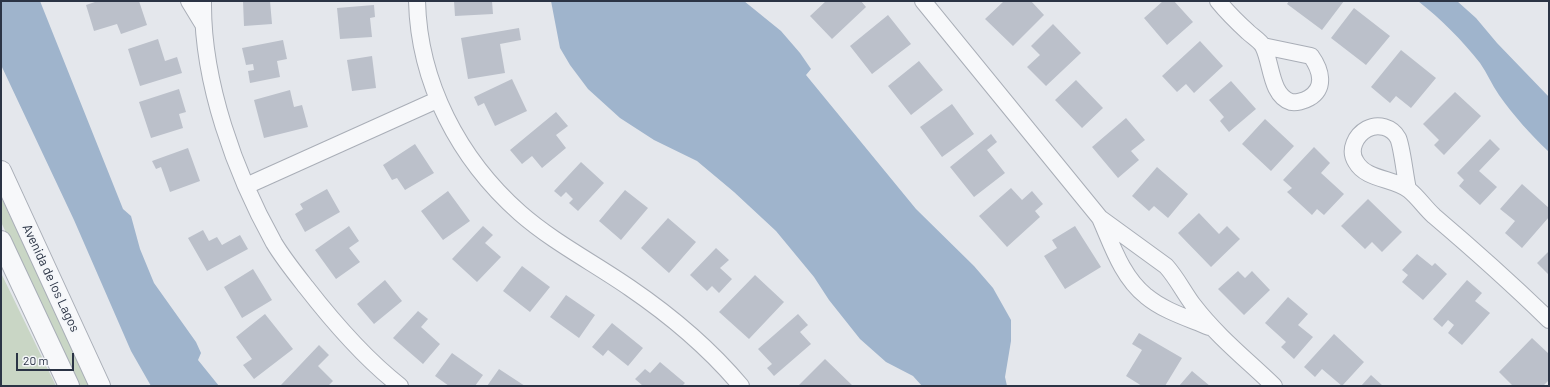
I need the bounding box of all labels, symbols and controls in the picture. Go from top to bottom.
street label: Avenida de los Lagos [19,222,83,334]
scale bar [18,345,76,371]
text: 20 m [23,353,49,367]

